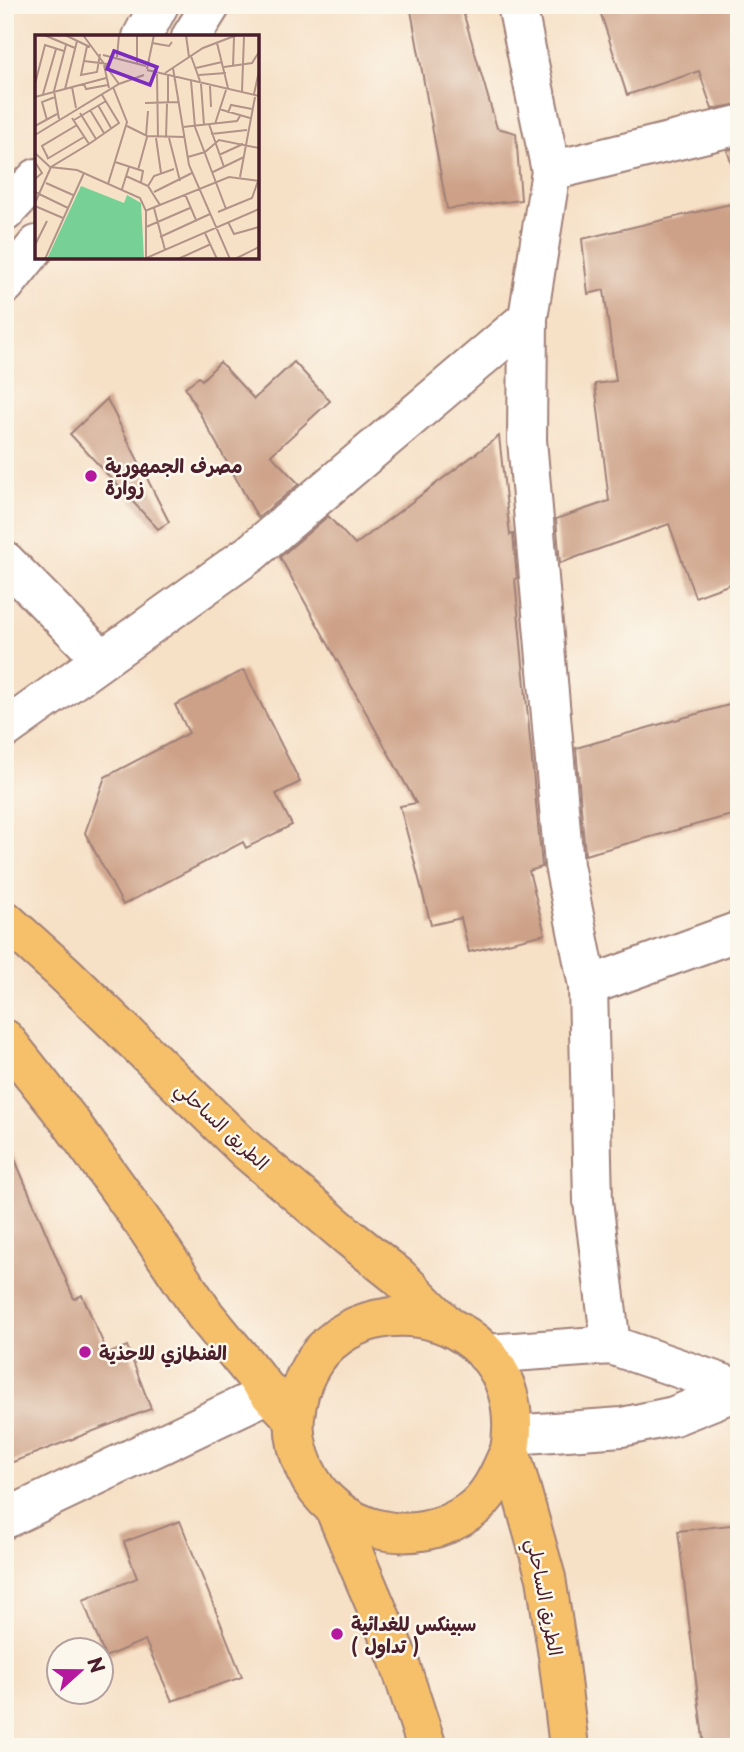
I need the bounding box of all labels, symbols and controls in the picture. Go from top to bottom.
inset map [35,35,259,259]
place label: مصرف الجمهورية زوارة [105,451,242,501]
marker: مصرف الجمهورية زوارة [83,468,99,484]
street label: الطريق الساحلي [167,1074,276,1179]
place label: الفنطازي للاحذية [99,1338,227,1368]
marker: الفنطازي للاحذية [77,1344,93,1360]
street label: الطريق الساحلي [517,1536,571,1659]
place label: سبينكس للغدائية ( تداول ) [351,1609,476,1659]
marker: سبينكس للغدائية ( تداول ) [329,1626,345,1642]
north arrow [46,1636,116,1706]
text: N [81,1653,113,1677]

